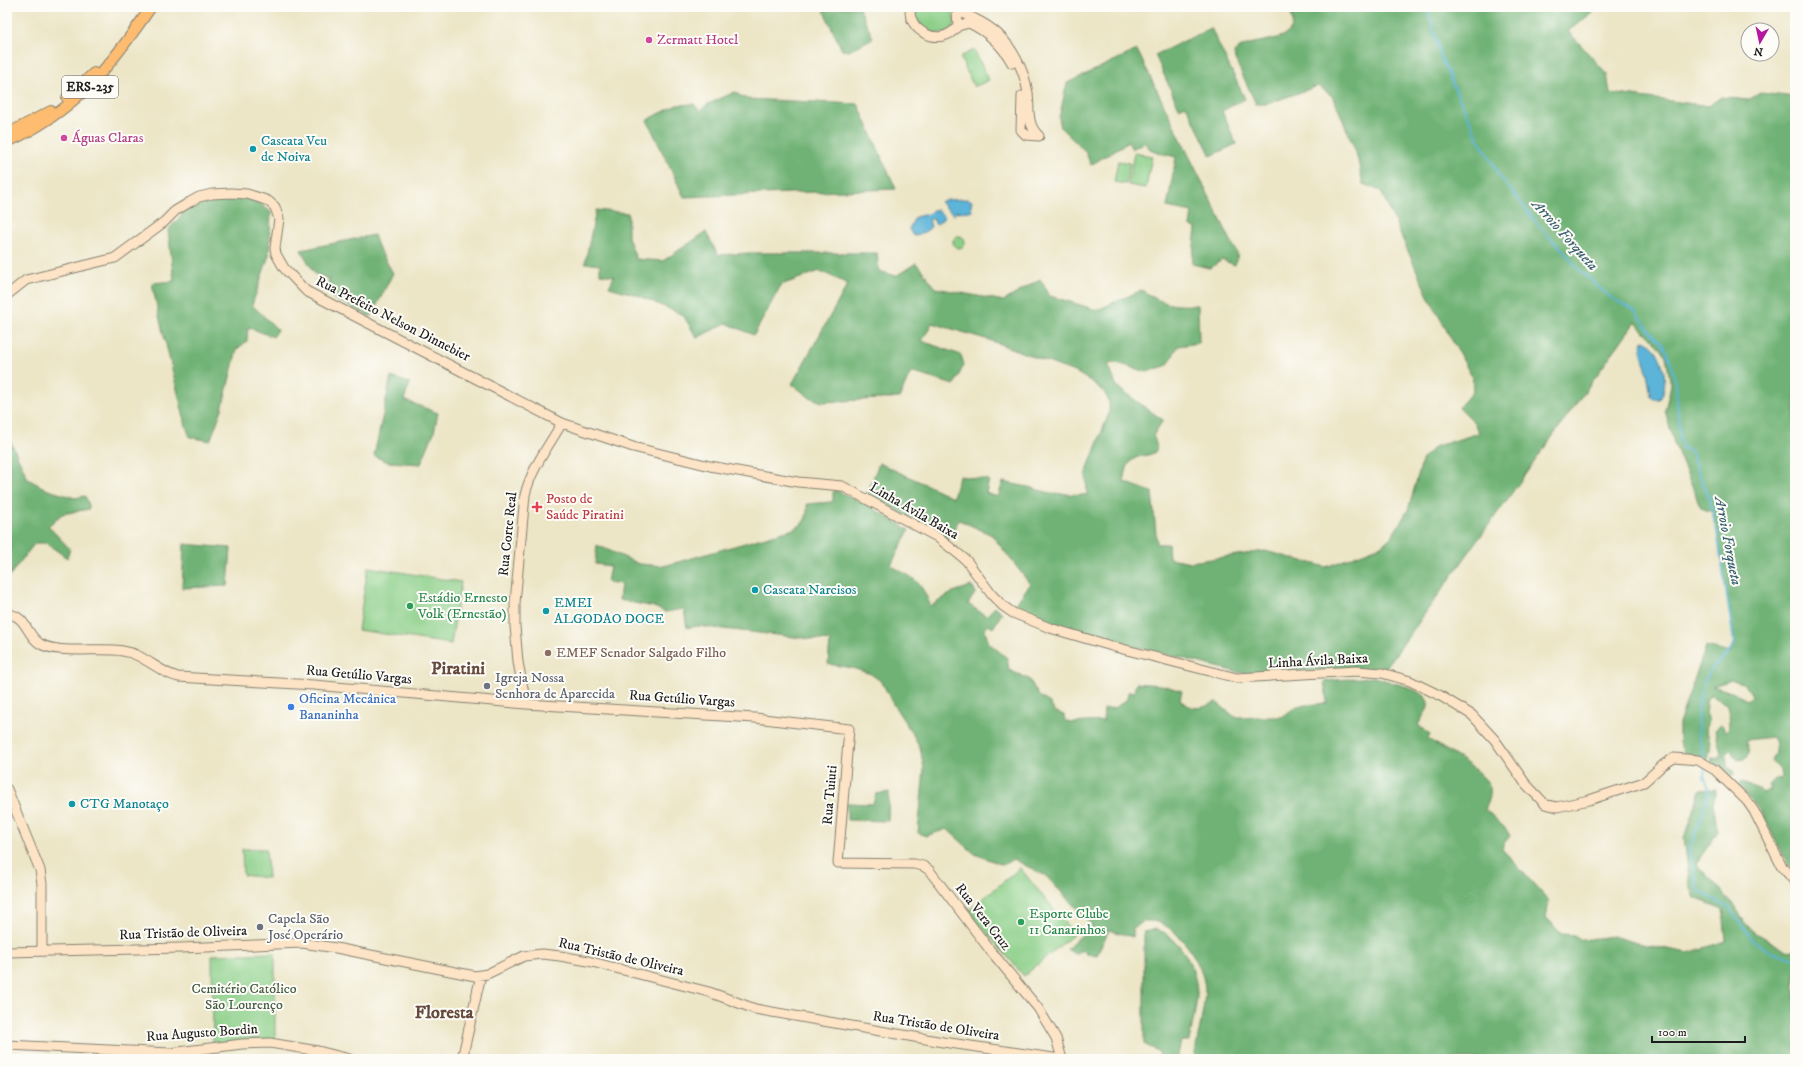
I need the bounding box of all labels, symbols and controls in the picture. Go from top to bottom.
north arrow [1740,22,1780,62]
place label: Zermatt Hotel [657,31,739,49]
marker: Zermatt Hotel [644,35,654,45]
text: N [1753,43,1764,59]
road number: ERS-235 [62,76,118,98]
place label: Águas Claras [72,129,144,147]
place label: Cascata Veu de Noiva [261,132,327,166]
marker: Águas Claras [59,133,69,143]
marker: Cascata Veu de Noiva [248,144,258,154]
water label: Arroio Forqueta [1527,194,1602,275]
street label: Rua Prefeito Nelson Dinnebier [313,272,474,366]
street label: Linha Ávila Baixa [866,478,962,544]
street label: Rua Corte Real [495,490,521,577]
place label: Posto de Saúde Piratini [546,490,624,524]
water label: Arroio Forqueta [1710,493,1746,587]
marker: Posto de Saúde Piratini [531,501,543,513]
place label: Cascata Narcisos [763,581,857,599]
marker: Cascata Narcisos [750,585,760,595]
place label: Estádio Ernesto Volk (Ernestão) [417,589,508,623]
place label: EMEI ALGODAO DOCE [554,594,664,628]
marker: Estádio Ernesto Volk (Ernestão) [405,601,415,611]
marker: EMEI ALGODAO DOCE [541,606,551,616]
place label: EMEF Senador Salgado Filho [556,644,726,662]
marker: EMEF Senador Salgado Filho [543,648,553,658]
street label: Linha Ávila Baixa [1268,649,1369,673]
district label: Piratini [431,658,485,680]
street label: Rua Getúlio Vargas [305,661,413,689]
place label: Igreja Nossa Senhora de Aparecida [495,669,615,703]
marker: Igreja Nossa Senhora de Aparecida [482,681,492,691]
street label: Rua Getúlio Vargas [628,686,736,712]
place label: Oficina Mecânica Bananinha [299,690,396,724]
marker: Oficina Mecânica Bananinha [286,702,296,712]
street label: Rua Tuiuti [818,764,842,826]
place label: CTG Manotaço [80,795,169,813]
marker: CTG Manotaço [67,799,77,809]
street label: Rua Vera Cruz [951,880,1015,954]
place label: Esporte Clube 11 Canarinhos [1029,905,1109,939]
place label: Capela São José Operário [266,910,343,944]
marker: Esporte Clube 11 Canarinhos [1016,917,1026,927]
street label: Rua Tristão de Oliveira [119,922,247,944]
marker: Capela São José Operário [255,922,265,932]
street label: Rua Tristão de Oliveira [557,934,685,980]
park label: Cemitério Católico São Lourenço [191,980,297,1014]
district label: Floresta [415,1002,474,1024]
street label: Rua Tristão de Oliveira [871,1007,1001,1045]
scale bar [1652,1018,1745,1044]
street label: Rua Augusto Bordin [146,1020,259,1046]
text: 100 m [1658,1025,1687,1040]

